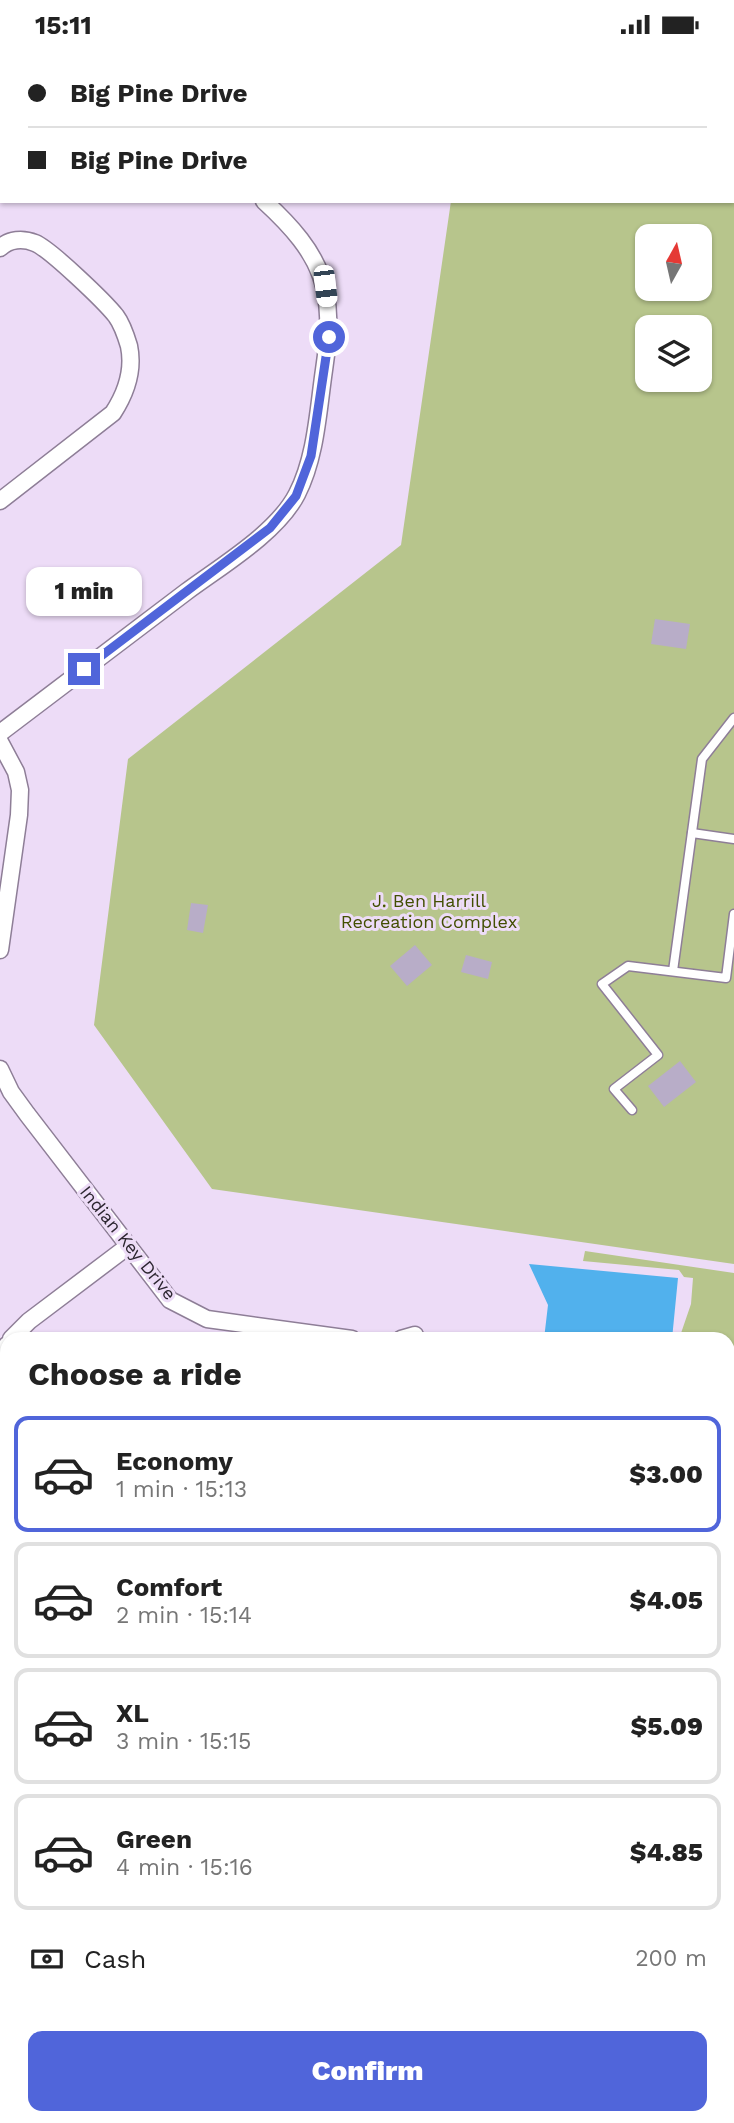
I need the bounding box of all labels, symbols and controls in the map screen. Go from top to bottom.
text: 15:11 [35,10,92,40]
text: Big Pine Drive [70,78,248,108]
text: Big Pine Drive [70,145,248,175]
north arrow [635,224,712,301]
map controls [635,224,712,392]
car [313,264,338,308]
button: layers [635,315,712,392]
route start [313,321,345,353]
callout: 1 min [26,567,142,617]
text: 1 min [54,578,114,605]
route end [68,653,100,685]
park label: J. Ben Harrill Recreation Complex [341,890,517,932]
street label: Indian Key Drive [76,1181,181,1304]
text: Choose a ride [28,1355,242,1393]
icon: car [32,1443,95,1506]
text: Economy [116,1446,233,1476]
text: $3.00 [629,1459,703,1489]
text: 1 min · 15:13 [116,1476,247,1503]
icon: car [32,1569,95,1632]
text: Comfort [116,1572,222,1602]
text: $4.05 [630,1585,703,1615]
text: 2 min · 15:14 [116,1602,252,1629]
icon: car [32,1695,95,1758]
text: XL [116,1698,149,1728]
text: $5.09 [630,1711,703,1741]
text: 3 min · 15:15 [116,1728,251,1755]
icon: car [32,1821,95,1884]
text: Green [116,1824,192,1854]
text: $4.85 [630,1837,703,1867]
text: 4 min · 15:16 [116,1854,253,1881]
icon: cash [28,1940,66,1978]
text: Cash [84,1944,146,1974]
text: 200 m [635,1945,707,1972]
button: Confirm [28,2031,707,2111]

